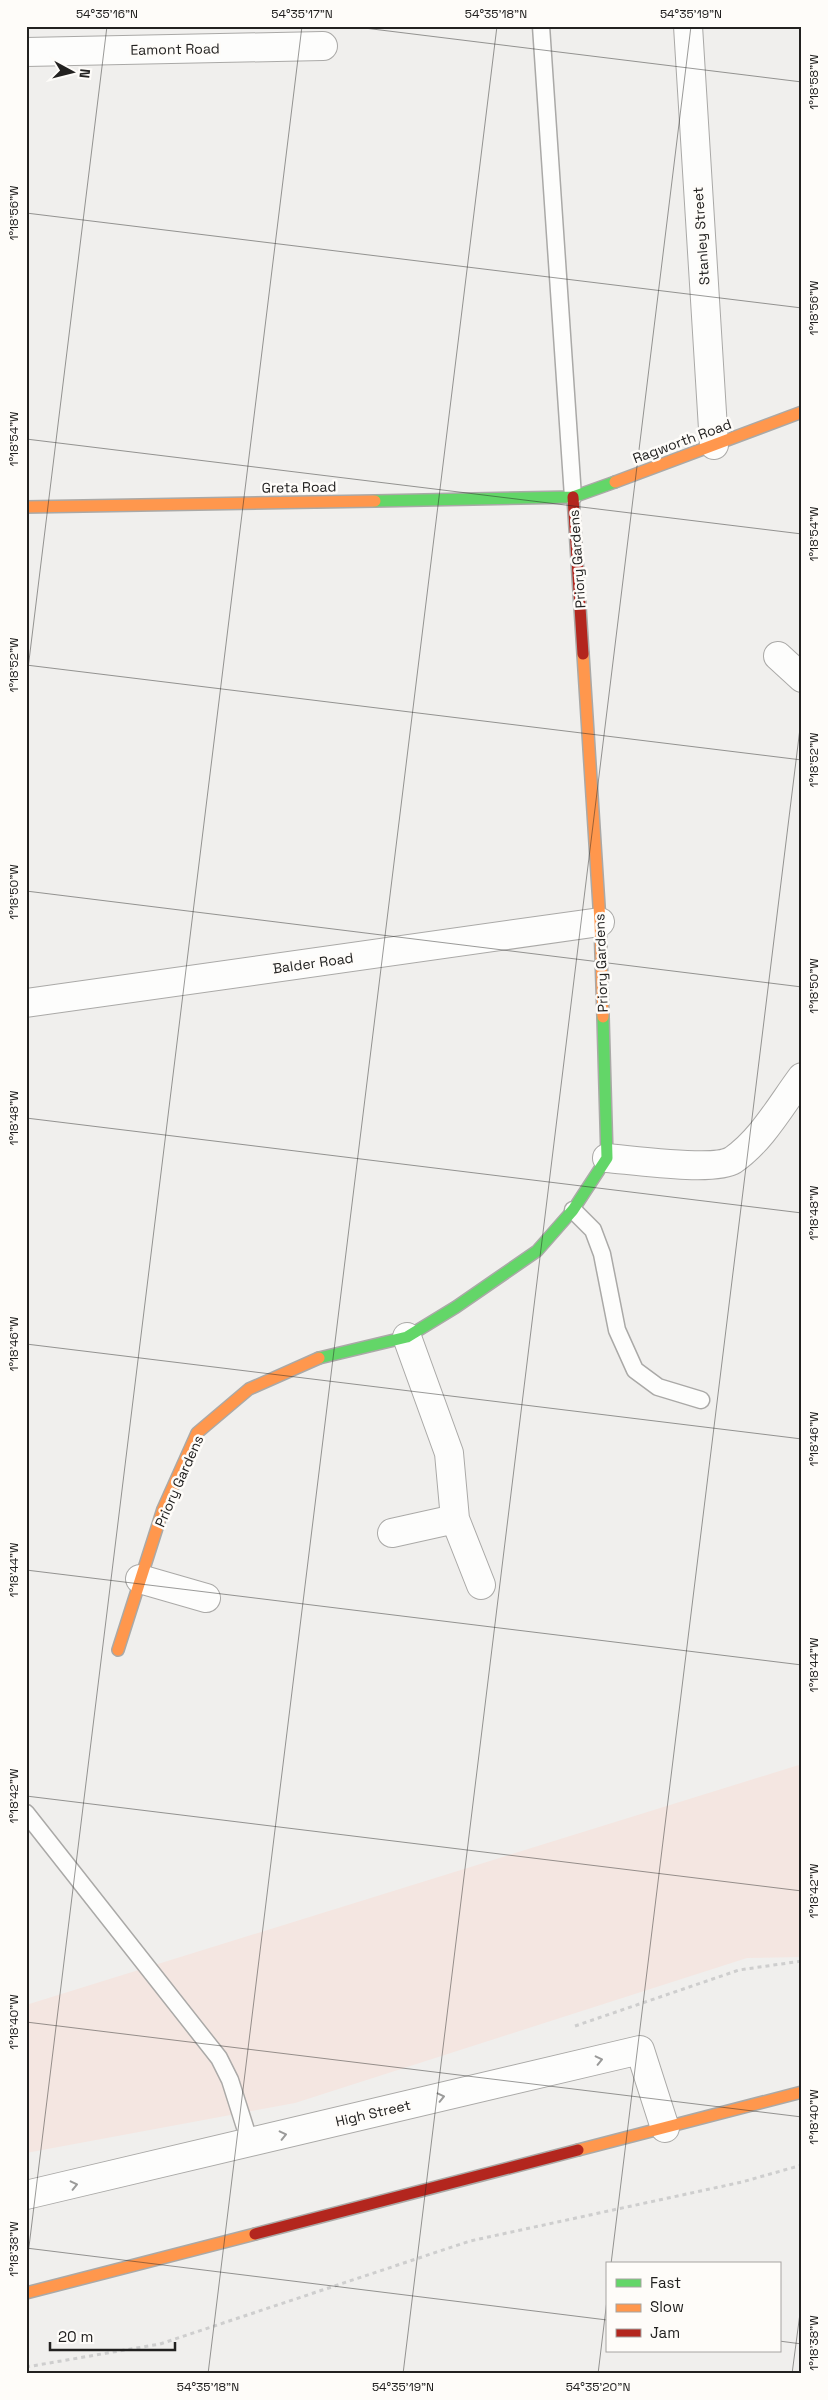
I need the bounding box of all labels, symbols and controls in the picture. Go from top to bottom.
text: 54°35'16"N [76,6,138,22]
text: 54°35'17"N [271,6,333,22]
text: 54°35'18"N [465,6,527,22]
text: 54°35'19"N [660,6,722,22]
street label: Eamont Road [130,39,220,59]
north arrow [48,48,98,98]
text: 1°18'58"W [806,54,822,110]
text: N [75,68,94,79]
text: 1°18'56"W [6,185,22,241]
street label: Stanley Street [689,186,713,286]
text: 1°18'56"W [806,280,822,336]
text: 1°18'54"W [6,411,22,466]
street label: Ragworth Road [630,415,734,467]
street label: Greta Road [261,477,337,497]
text: 1°18'54"W [806,506,822,561]
street label: Priory Gardens [565,509,589,609]
text: 1°18'52"W [6,637,22,693]
text: 1°18'52"W [806,732,822,788]
text: 1°18'50"W [6,864,22,920]
street label: Priory Gardens [590,913,612,1013]
street label: Balder Road [272,948,354,978]
text: 1°18'50"W [806,958,822,1014]
text: 1°18'48"W [6,1090,22,1146]
text: 1°18'48"W [806,1185,822,1241]
text: 1°18'46"W [6,1316,22,1372]
text: 1°18'46"W [806,1411,822,1467]
street label: Priory Gardens [151,1432,207,1530]
text: 1°18'44"W [6,1542,22,1597]
text: 1°18'44"W [806,1637,822,1692]
text: 1°18'42"W [6,1768,22,1823]
text: 1°18'42"W [806,1863,822,1918]
text: 1°18'40"W [6,1994,22,2050]
one-way arrow [595,2055,604,2066]
text: 1°18'40"W [806,2089,822,2145]
one-way arrow [437,2092,446,2103]
street label: High Street [334,2096,412,2130]
one-way arrow [279,2130,288,2141]
one-way arrow [69,2180,78,2191]
text: 1°18'38"W [6,2221,22,2277]
legend [606,2262,780,2352]
text: Fast [650,2273,681,2292]
text: Slow [650,2297,684,2316]
text: 1°18'38"W [806,2315,822,2371]
scale bar [50,2320,175,2352]
text: Jam [650,2323,680,2342]
text: 20 m [58,2327,93,2346]
text: 54°35'18"N [177,2379,239,2395]
text: 54°35'19"N [372,2379,434,2395]
text: 54°35'20"N [566,2379,630,2395]

